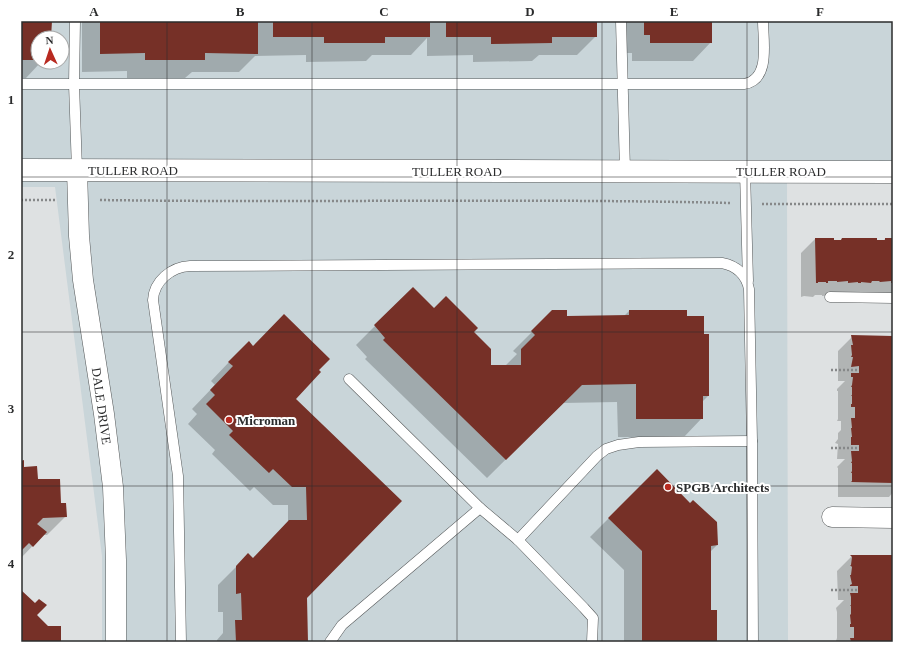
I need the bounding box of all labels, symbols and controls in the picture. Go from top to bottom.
text: A [89,4,99,19]
text: B [236,4,245,19]
text: C [379,4,389,19]
text: D [525,4,535,19]
text: E [670,4,678,19]
text: F [816,4,824,19]
north arrow [30,30,70,70]
text: N [45,34,54,46]
text: 1 [8,92,14,107]
street label: TULLER ROAD [88,163,178,178]
street label: TULLER ROAD [412,164,502,179]
street label: TULLER ROAD [736,164,826,179]
text: 2 [8,247,14,262]
street label: DALE DRIVE [89,367,114,446]
text: 3 [8,401,15,416]
place label: Microman [237,413,296,428]
marker: Microman [224,415,234,425]
place label: SPGB Architects [676,480,769,495]
marker: SPGB Architects [663,482,673,492]
text: 4 [8,556,15,571]

